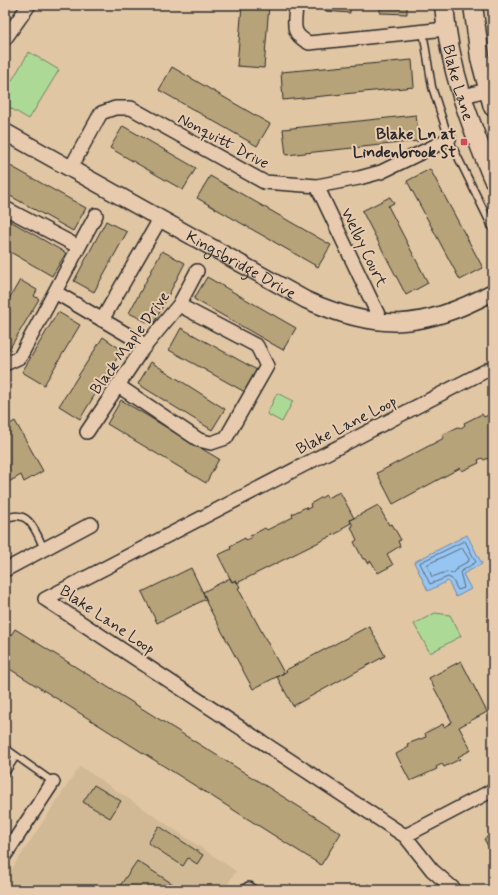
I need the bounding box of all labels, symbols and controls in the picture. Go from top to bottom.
street label: Blake Lane [437,43,478,124]
street label: Nonquitt Drive [174,108,273,174]
place label: Blake Ln at Lindenbrook St [353,124,456,163]
marker: Blake Ln at Lindenbrook St [459,137,469,147]
street label: Welby Court [336,205,392,291]
street label: Kingsbridge Drive [182,226,300,305]
street label: Black Maple Drive [86,287,175,399]
street label: Blake Lane Loop [293,391,401,460]
street label: Blake Lane Loop [55,581,159,660]

